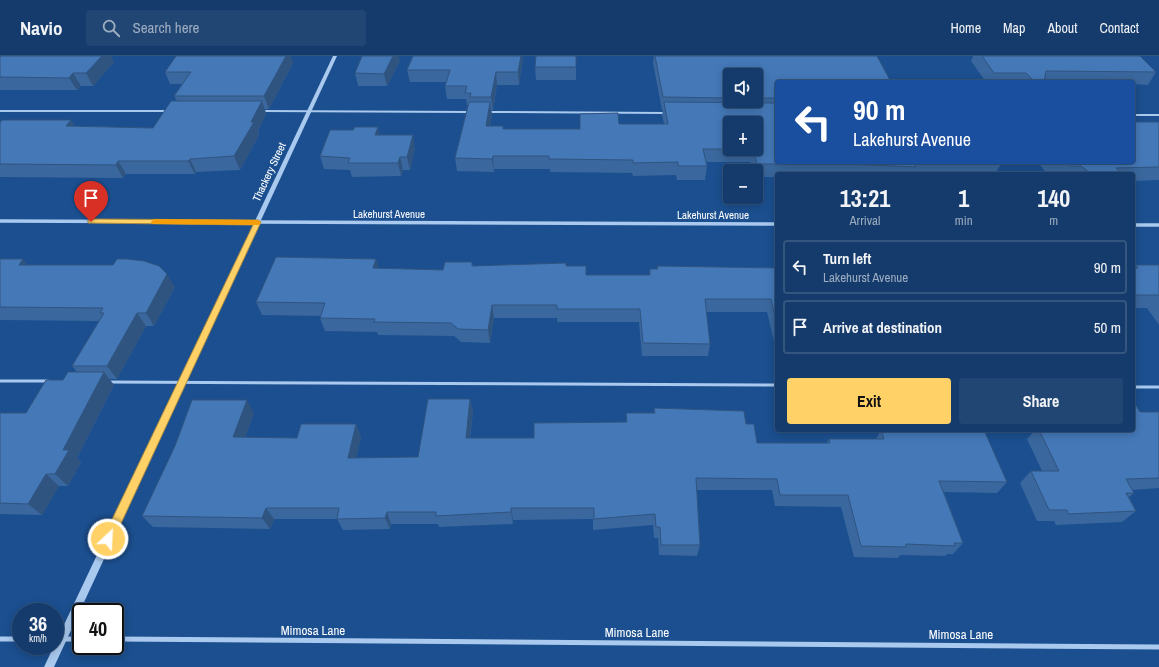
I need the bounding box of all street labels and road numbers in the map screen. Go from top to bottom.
street label: Thackery Street [249,140,289,204]
street label: Lakehurst Avenue [353,207,425,221]
street label: Lakehurst Avenue [677,208,749,222]
street label: Mimosa Lane [281,622,345,639]
street label: Mimosa Lane [605,624,669,641]
street label: Mimosa Lane [929,626,993,643]

